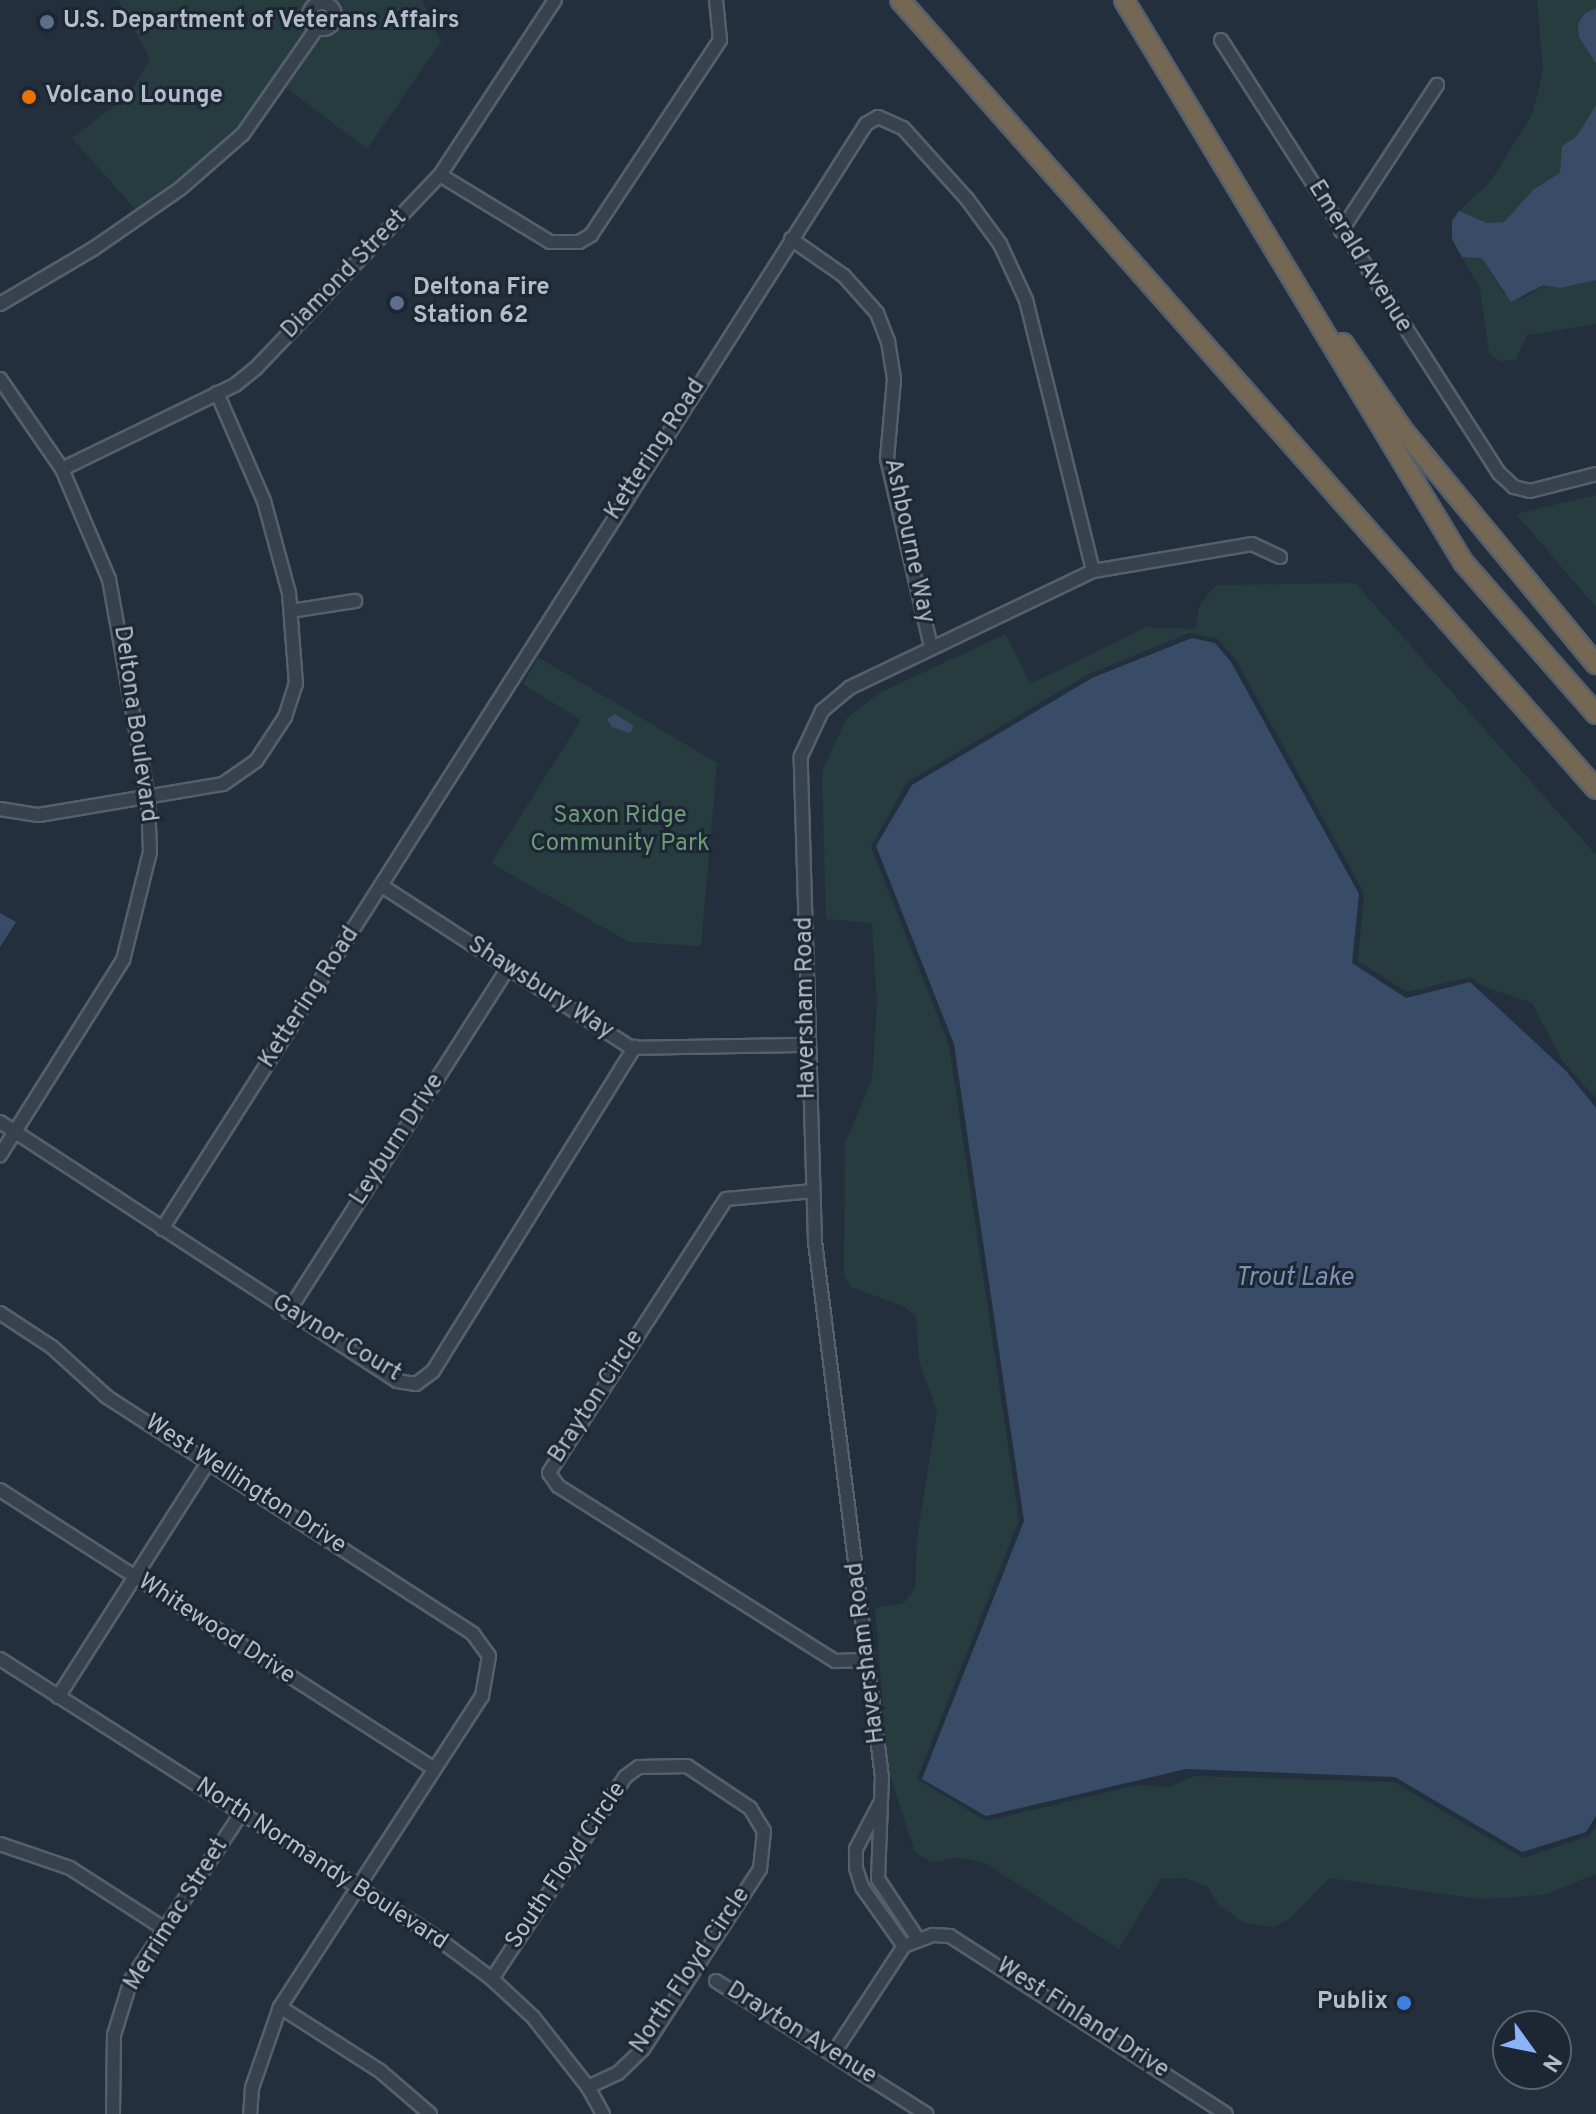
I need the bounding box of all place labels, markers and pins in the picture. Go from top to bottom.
place label: U.S. Department of Veterans Affairs [63,8,461,36]
marker: U.S. Department of Veterans Affairs [38,13,56,31]
place label: Volcano Lounge [45,83,223,111]
marker: Volcano Lounge [20,88,38,106]
place label: Deltona Fire Station 62 [413,275,550,331]
marker: Deltona Fire Station 62 [388,294,406,312]
place label: Publix [1317,1989,1388,2017]
marker: Publix [1395,1994,1413,2012]

